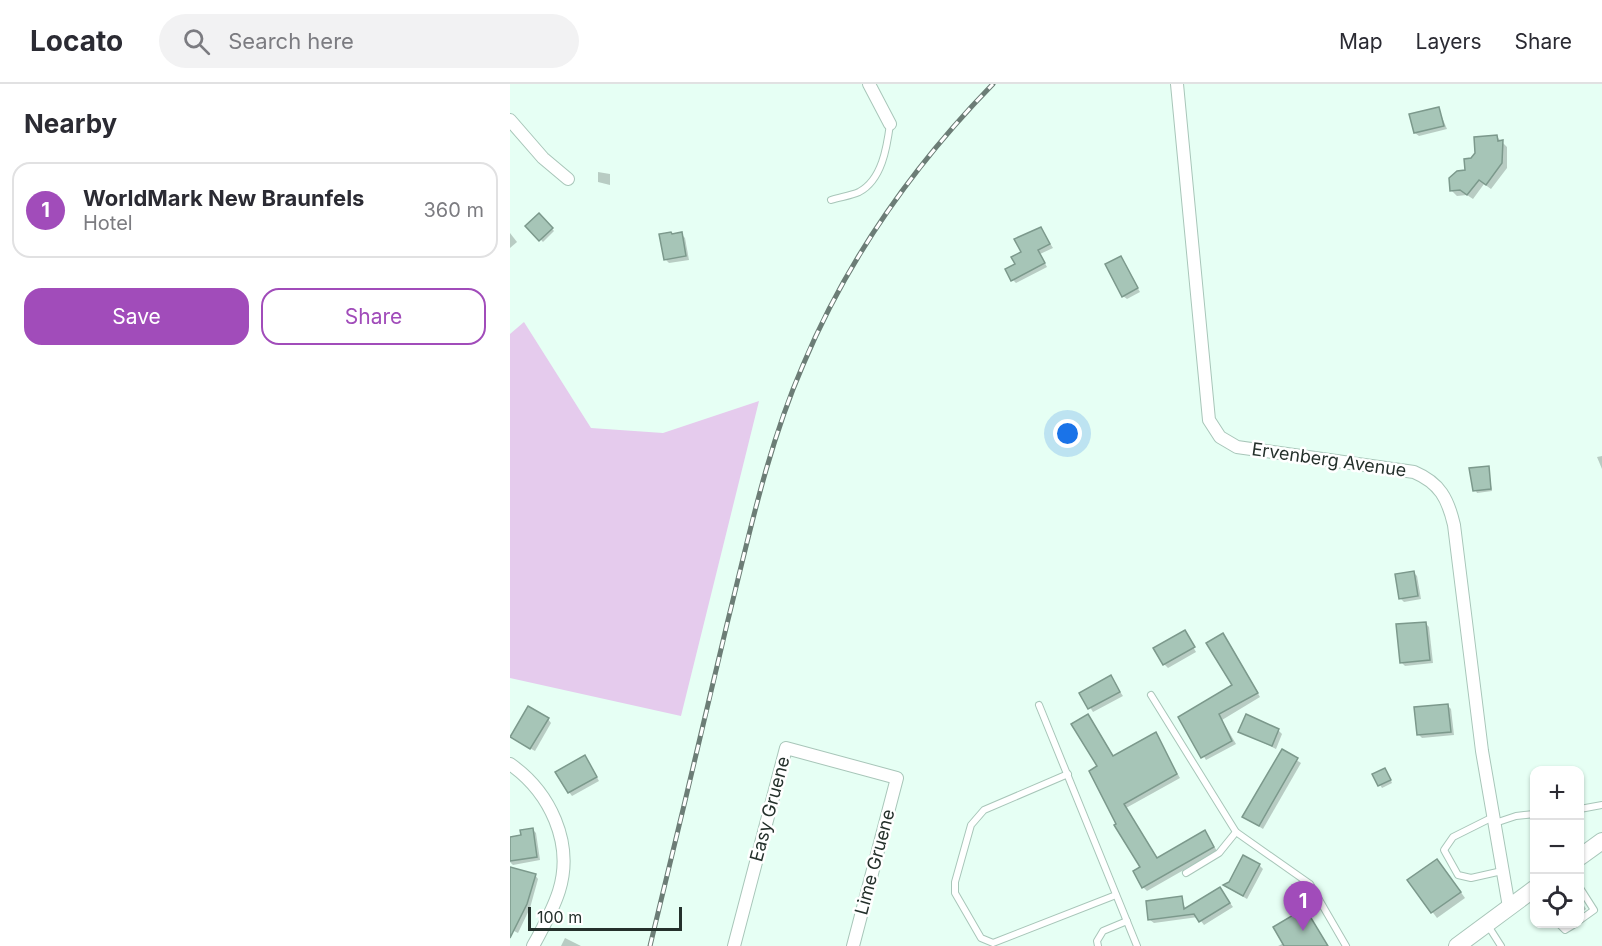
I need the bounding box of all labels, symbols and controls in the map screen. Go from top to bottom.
search box [159,14,579,68]
text: Locato [30,24,123,58]
icon: search [180,25,213,58]
text: Search here [228,28,354,54]
text: Map [1339,29,1383,54]
text: Layers [1416,29,1482,54]
text: Share [1515,29,1572,54]
text: Nearby [24,108,117,139]
text: WorldMark New Braunfels [83,185,364,211]
text: 1 [41,198,50,222]
text: 360 m [423,198,484,222]
text: Hotel [83,211,133,235]
button: Save [24,288,249,345]
button: Share [261,288,486,345]
your location [1053,419,1082,448]
street label: Ervenberg Avenue [1250,438,1408,481]
street label: Easy Gruene [745,754,794,864]
map controls [1530,766,1584,928]
button: + [1530,766,1584,820]
street label: Lime Gruene [850,807,899,917]
button: − [1530,820,1584,874]
button: locate [1530,874,1584,928]
pin: 1 [1284,882,1322,931]
scale bar [528,904,682,932]
text: 100 m [537,907,582,927]

